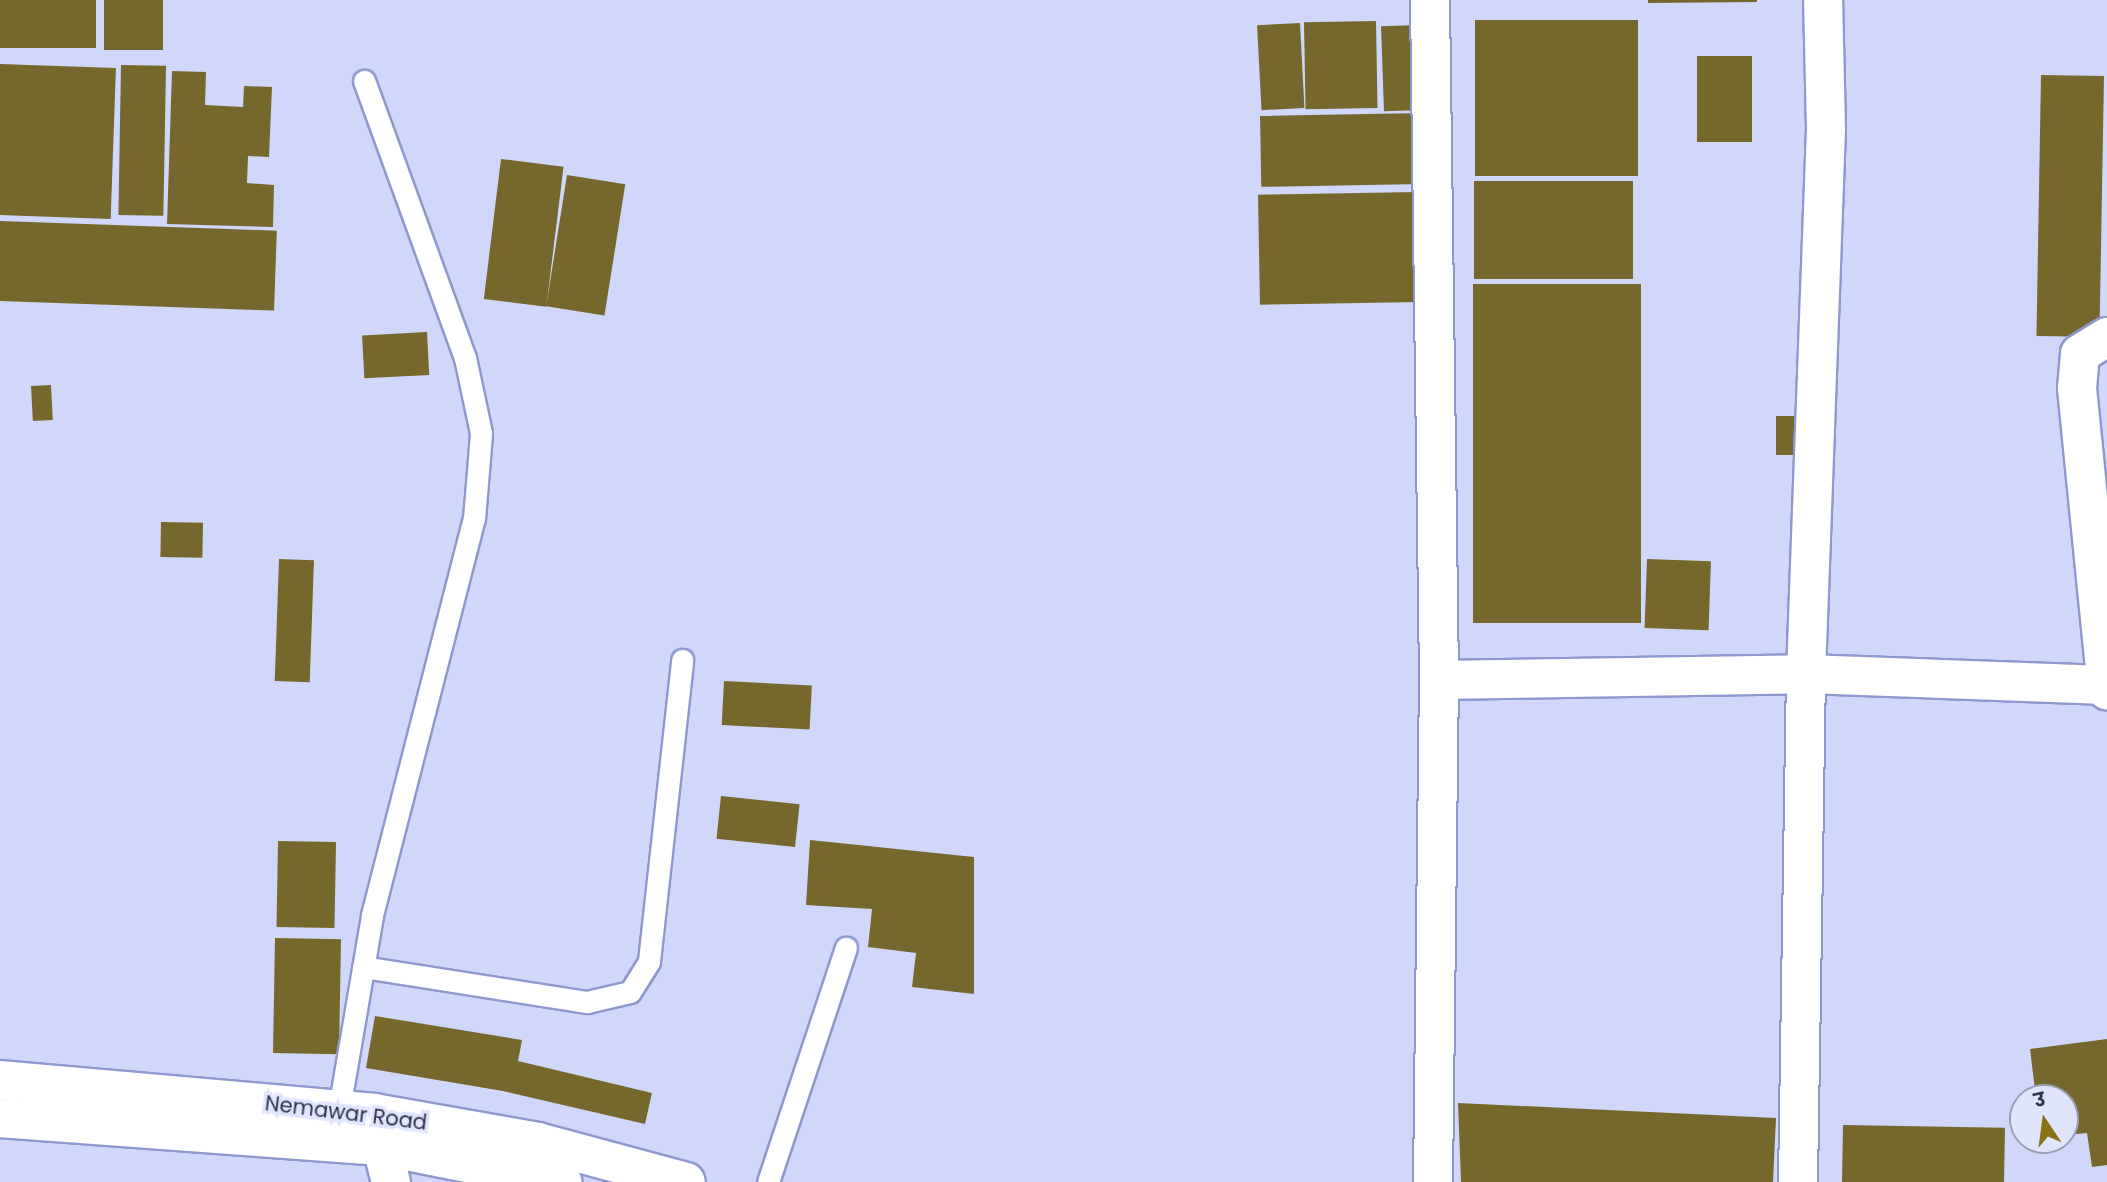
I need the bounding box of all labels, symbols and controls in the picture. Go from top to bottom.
north arrow [2009,1084,2079,1154]
text: उ [2031,1086,2048,1114]
street label: Nemawar Road [264,1091,428,1135]

